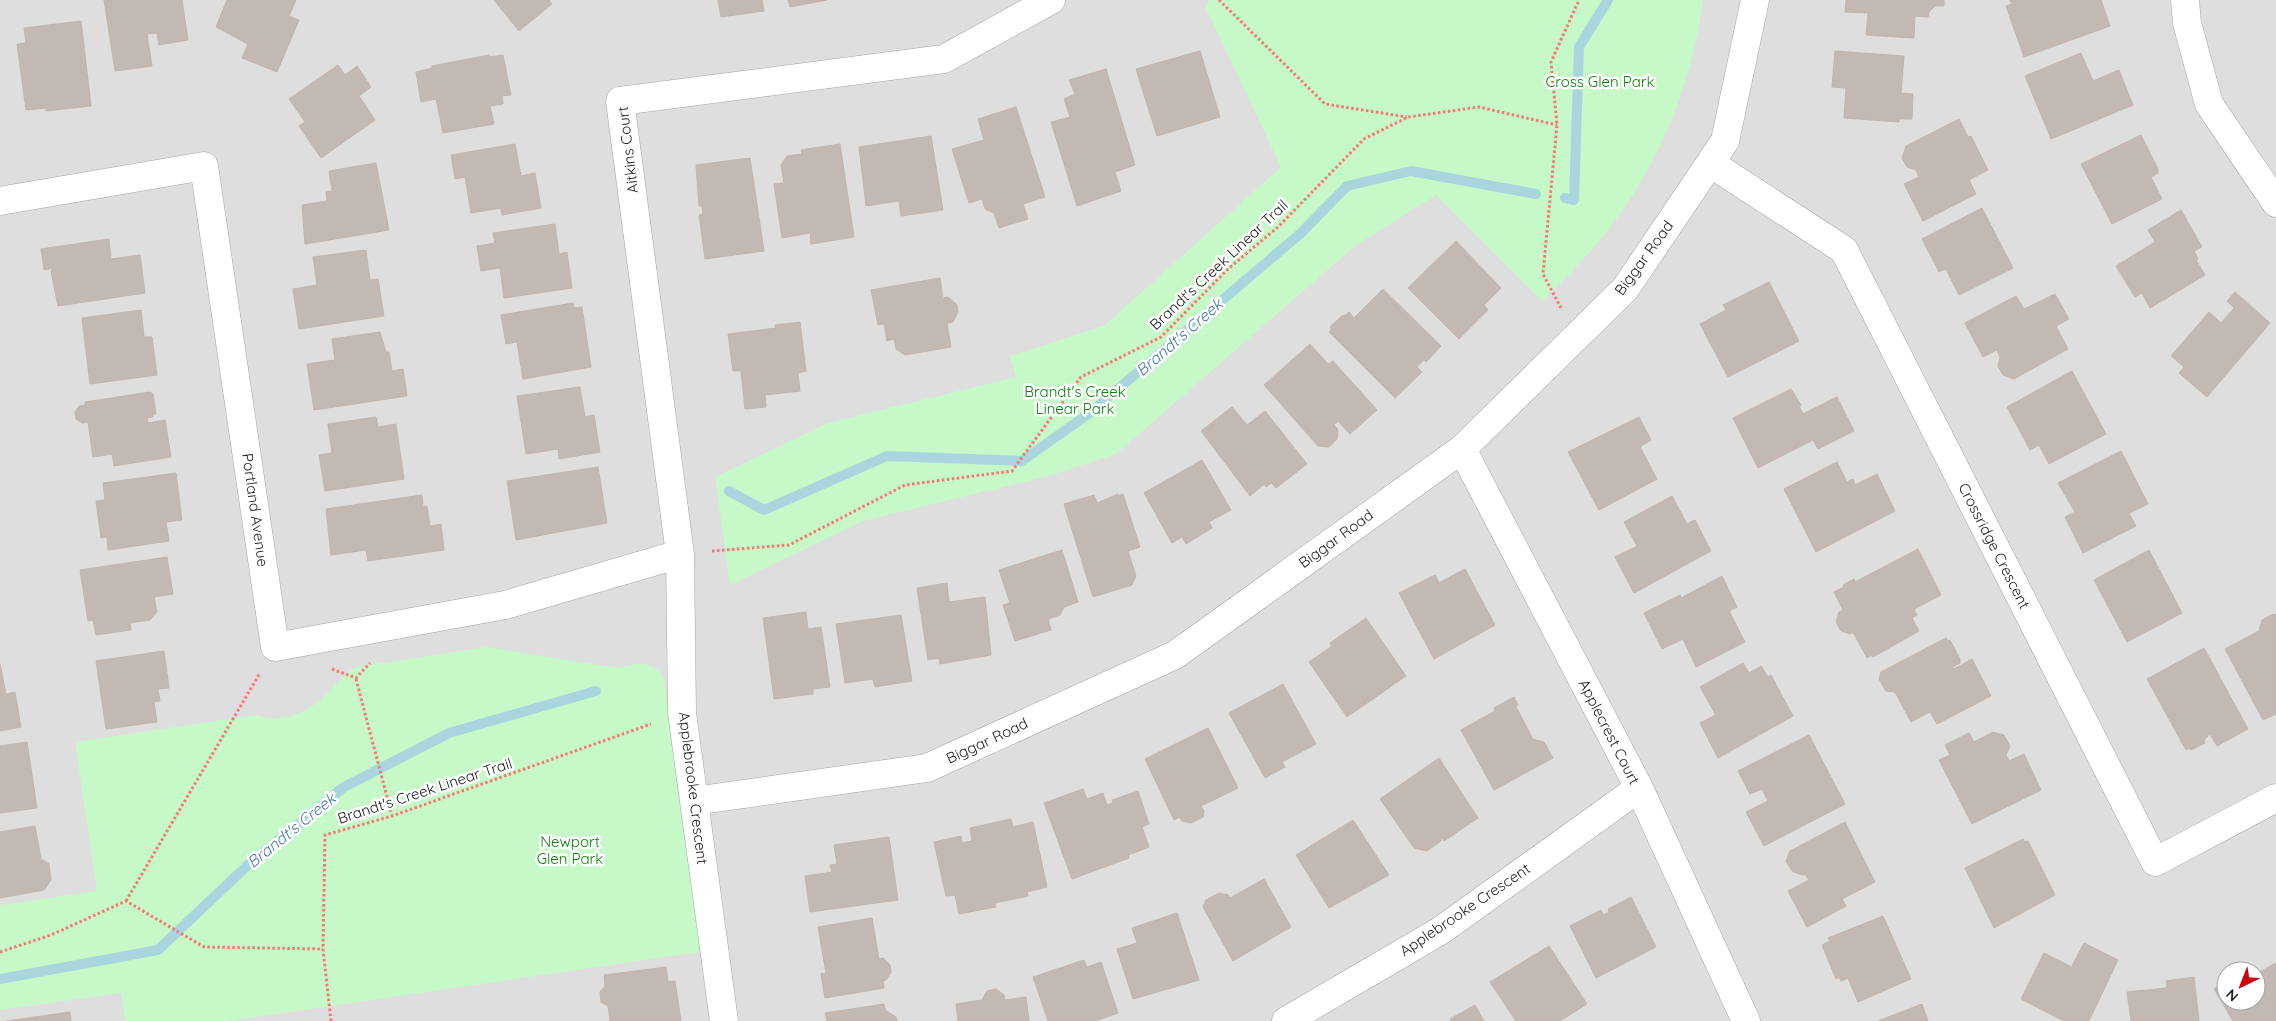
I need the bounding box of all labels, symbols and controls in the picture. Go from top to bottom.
park label: Cross Glen Park [1545,72,1655,91]
street label: Aitkins Court [613,106,642,195]
street label: Brandt's Creek Linear Trail [1145,195,1292,334]
street label: Biggar Road [1610,217,1677,299]
water label: Brandt's Creek [1132,293,1228,380]
park label: Brandt's Creek Linear Park [1024,382,1126,418]
street label: Portland Avenue [238,452,273,568]
street label: Crossridge Crescent [1954,480,2034,612]
street label: Biggar Road [1295,505,1377,572]
street label: Applecrest Court [1575,676,1644,788]
street label: Applebrooke Crescent [675,711,712,865]
street label: Biggar Road [943,713,1031,768]
street label: Brandt's Creek Linear Trail [335,753,515,828]
water label: Brandt's Creek [243,787,340,872]
park label: Newport Glen Park [537,832,603,868]
street label: Applebrooke Crescent [1396,859,1534,960]
north arrow [2216,961,2266,1011]
text: N [2222,985,2242,1006]

